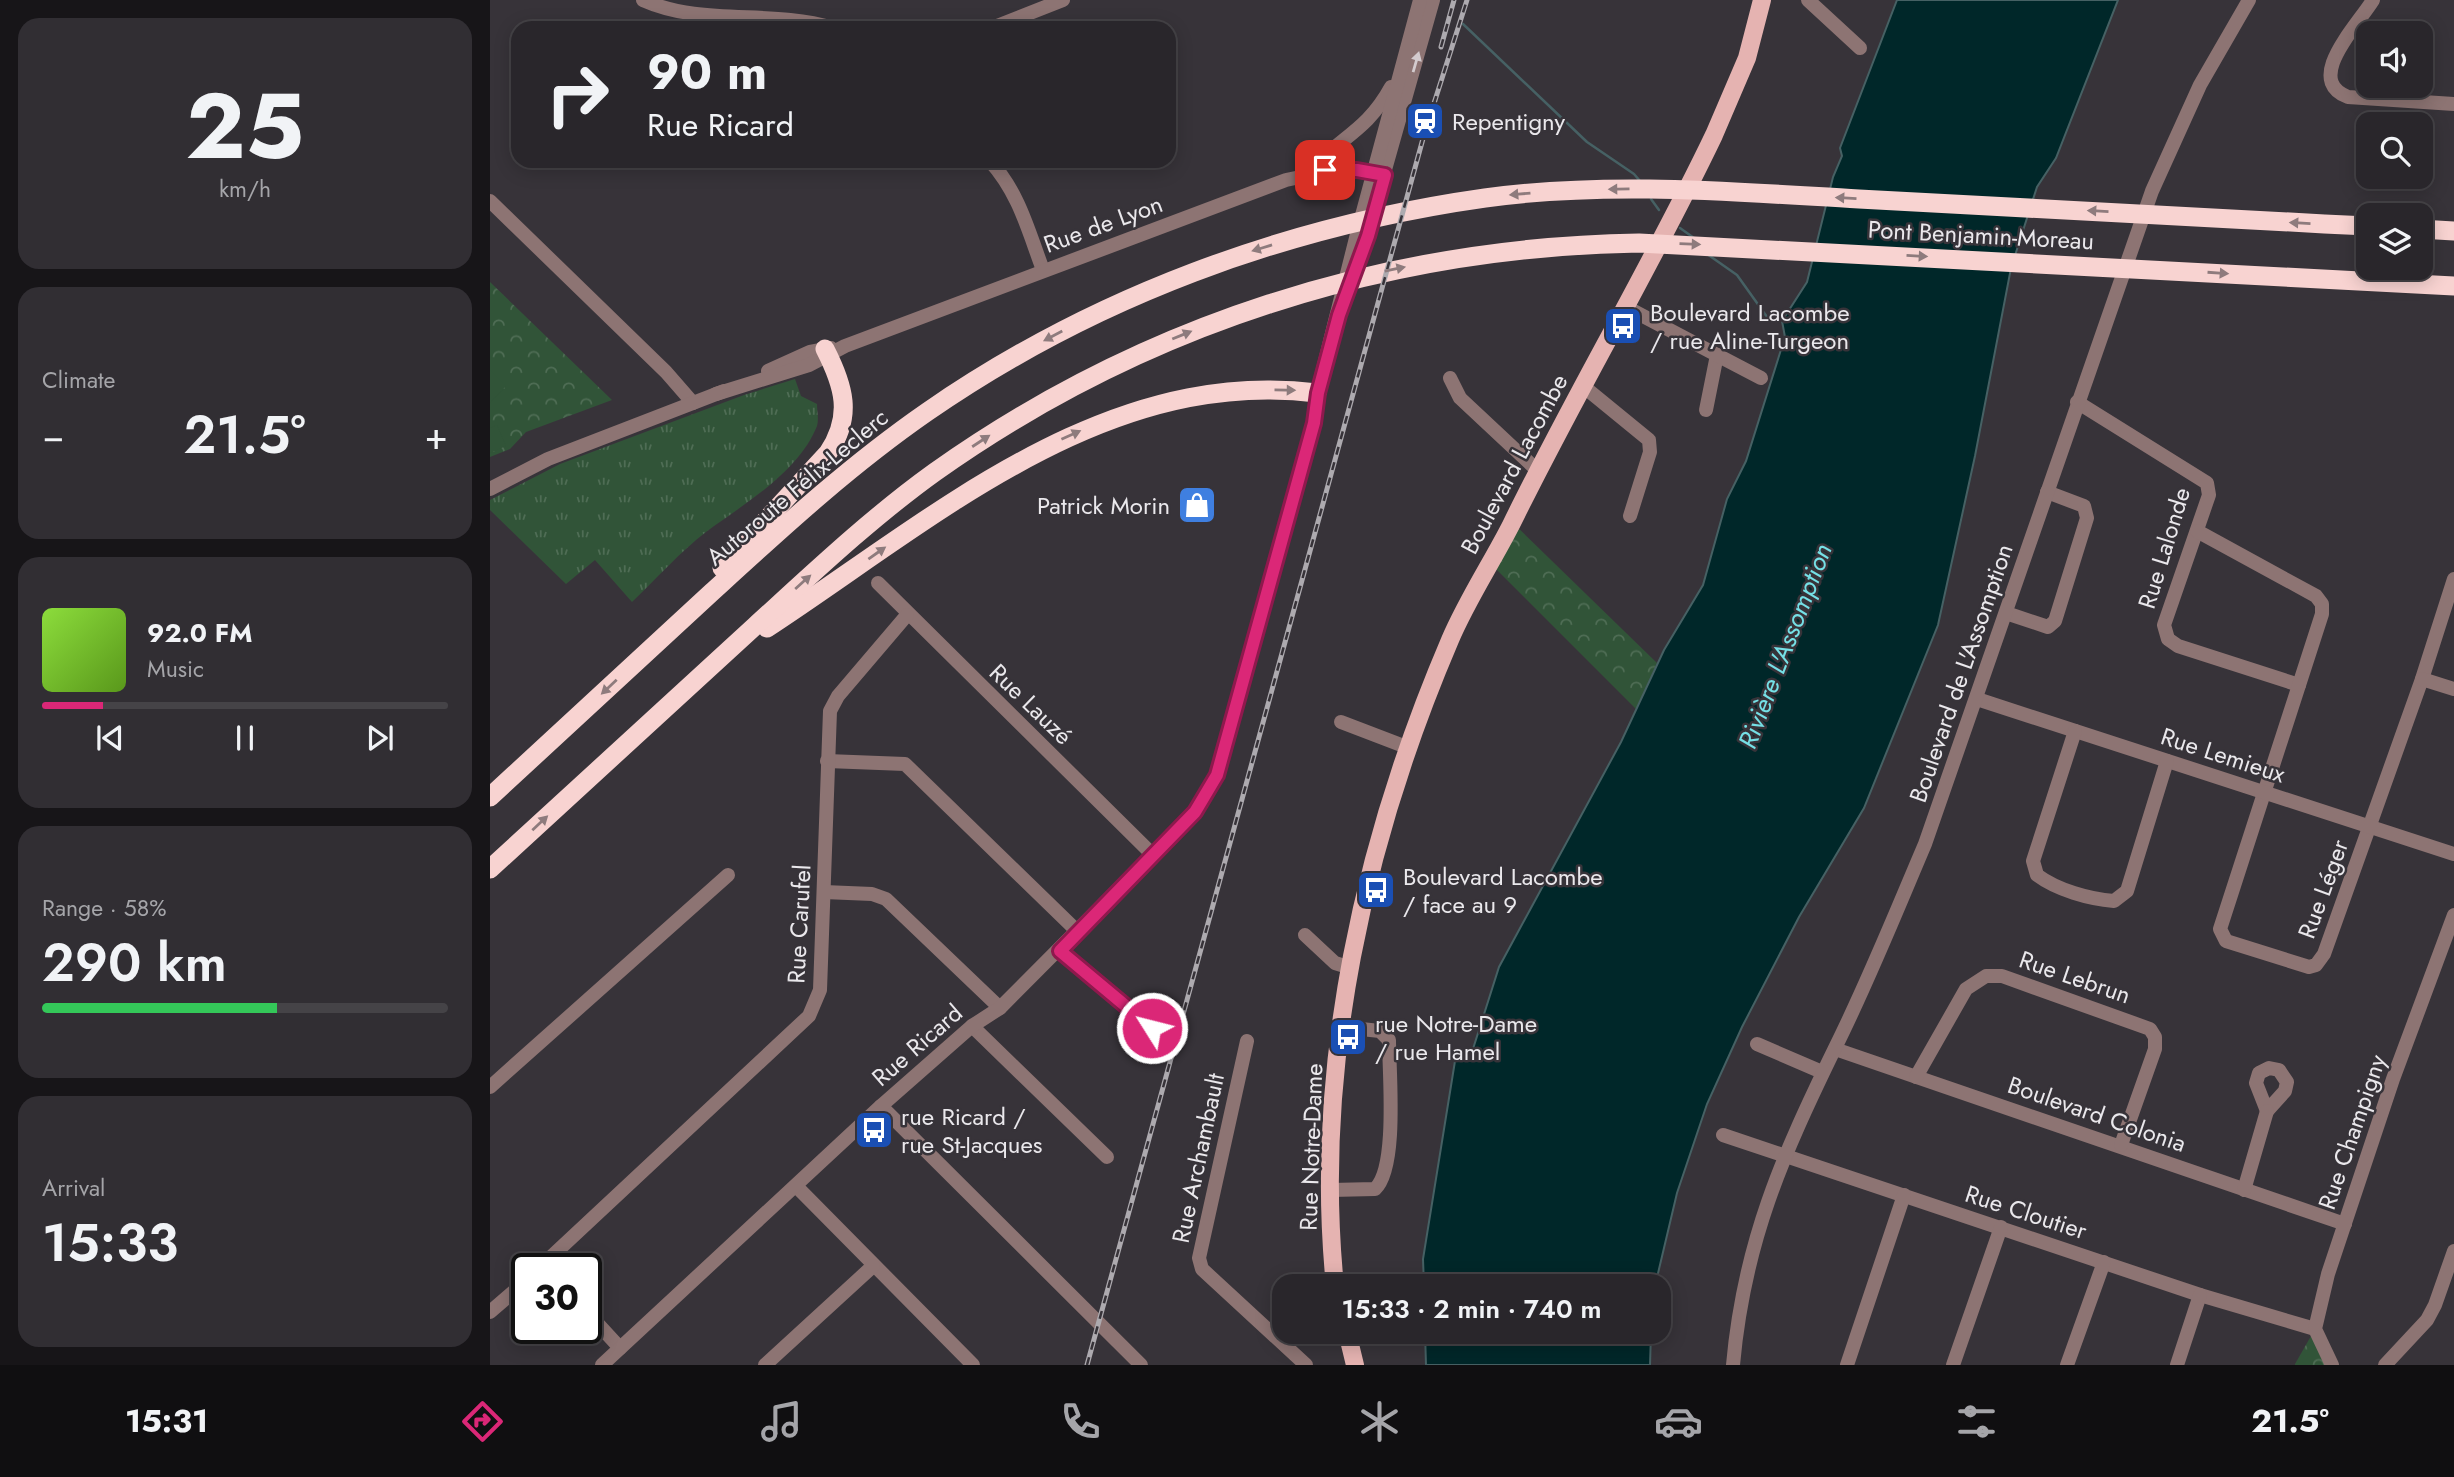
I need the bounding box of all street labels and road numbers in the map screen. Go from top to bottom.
street label: Rue de Lyon [1039,186,1167,262]
street label: Pont Benjamin-Moreau [1867,212,2095,258]
street label: Boulevard Lacombe [1452,368,1576,560]
street label: Autoroute Félix-Leclerc [698,400,896,574]
street label: Rue Lalonde [2129,483,2199,613]
street label: Boulevard de L'Assomption [1900,539,2022,807]
street label: Rue Lauzé [982,655,1080,753]
street label: Rue Lemieux [2156,718,2291,792]
street label: Rue Léger [2289,834,2357,943]
street label: Rue Carufel [778,864,820,984]
street label: Rue Lebrun [2015,942,2135,1012]
street label: Rue Ricard [864,996,970,1094]
street label: Rue Champigny [2309,1050,2395,1214]
street label: Rue Notre-Dame [1291,1063,1331,1231]
street label: Boulevard Colonia [2003,1067,2191,1161]
street label: Rue Archambault [1163,1070,1233,1246]
street label: Rue Cloutier [1961,1176,2092,1248]

